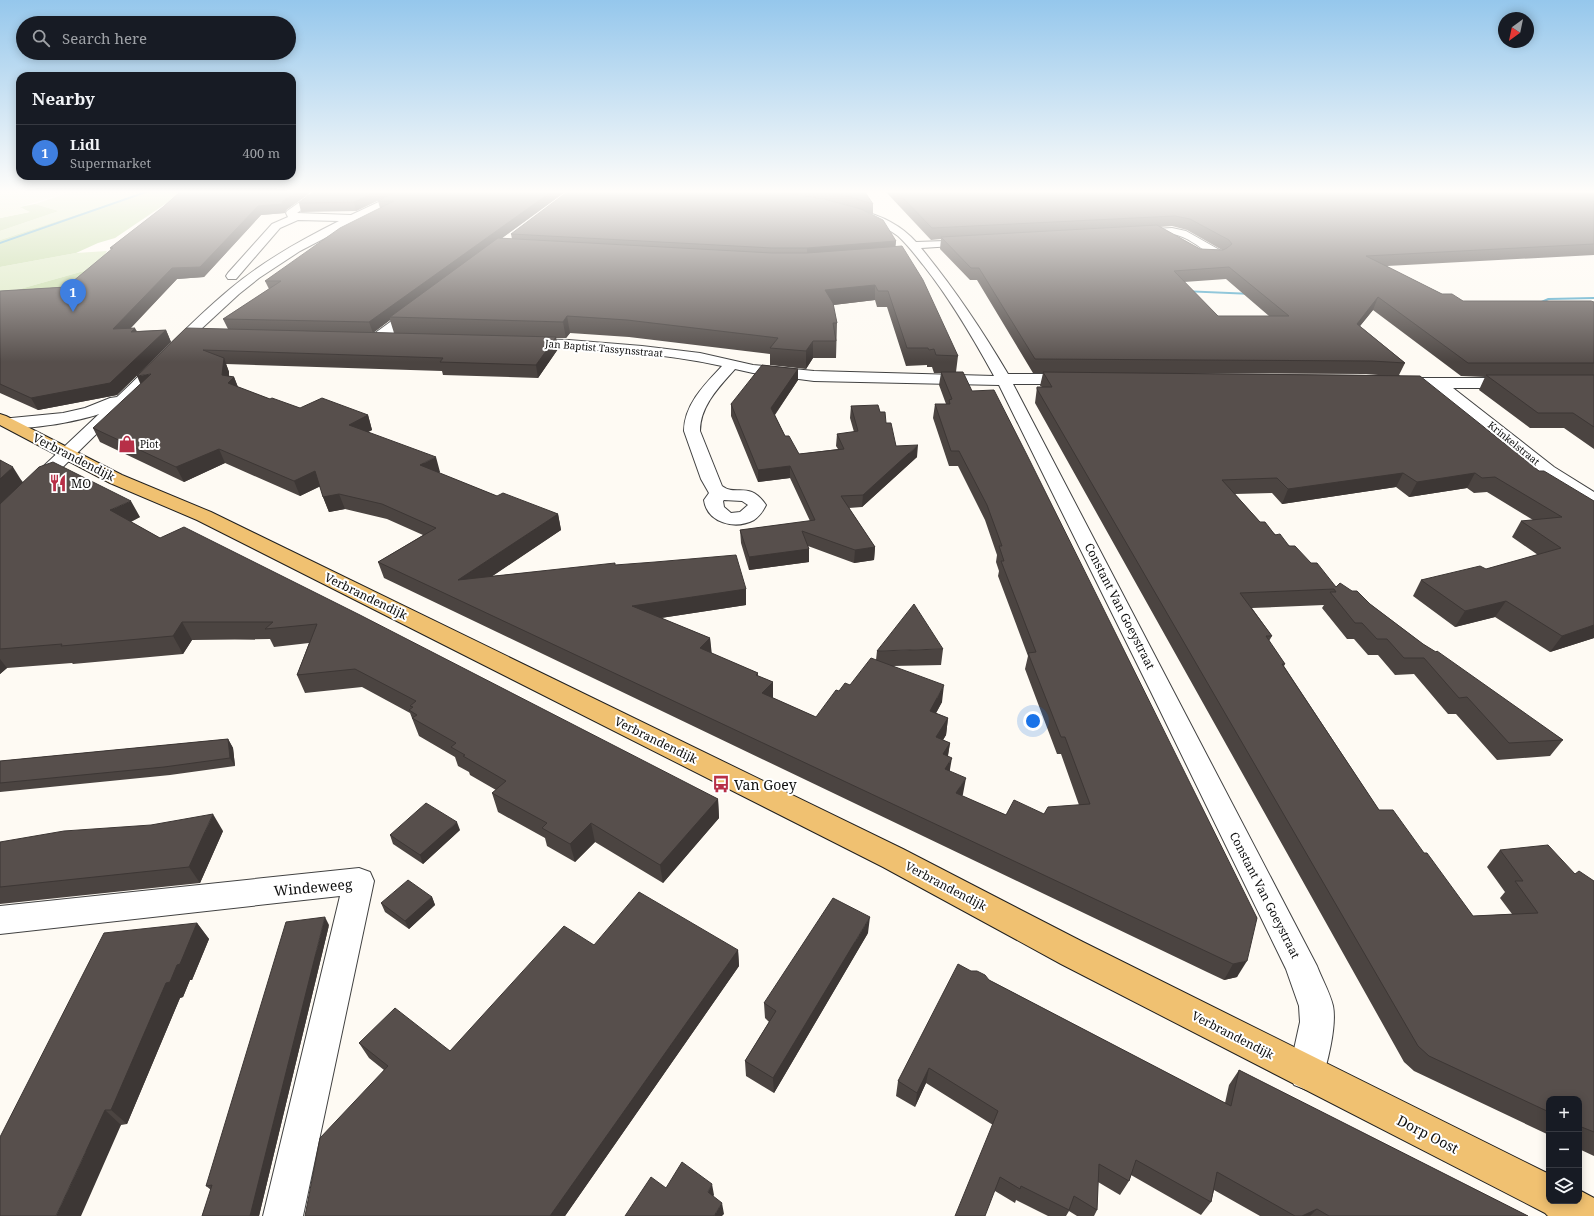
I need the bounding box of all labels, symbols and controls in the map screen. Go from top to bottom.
north arrow [1498,12,1534,48]
search box [16,16,296,60]
icon: search [30,27,52,49]
text: Search here [62,28,147,48]
text: Nearby [32,87,95,110]
text: Lidl [70,134,100,154]
text: 1 [41,144,49,162]
text: 400 m [243,144,280,162]
text: Supermarket [70,154,151,172]
pin: 1 [60,279,86,312]
street label: Jan Baptist Tassynsstraat [543,336,664,360]
street label: Krinkelstraat [1485,418,1543,468]
street label: Verbrandendijk [30,429,119,485]
shop icon: Piot [117,434,137,454]
place label: Piot [140,437,159,451]
restaurant icon: MO [48,473,68,493]
place label: MO [71,475,91,492]
street label: Constant Van Goeystraat [1081,540,1159,672]
street label: Verbrandendijk [322,569,411,624]
your location [1023,711,1043,731]
street label: Verbrandendijk [612,713,701,768]
bus stop icon: Van Goey [711,774,731,794]
place label: Van Goey [734,775,797,794]
street label: Constant Van Goeystraat [1226,829,1304,961]
street label: Verbrandendijk [902,857,991,915]
street label: Windeweeg [273,874,354,900]
street label: Verbrandendijk [1189,1007,1278,1063]
map controls [1546,1096,1582,1204]
button: + [1546,1096,1582,1132]
street label: Dorp Oost [1394,1110,1462,1158]
button: − [1546,1132,1582,1168]
button: layers [1546,1168,1582,1204]

